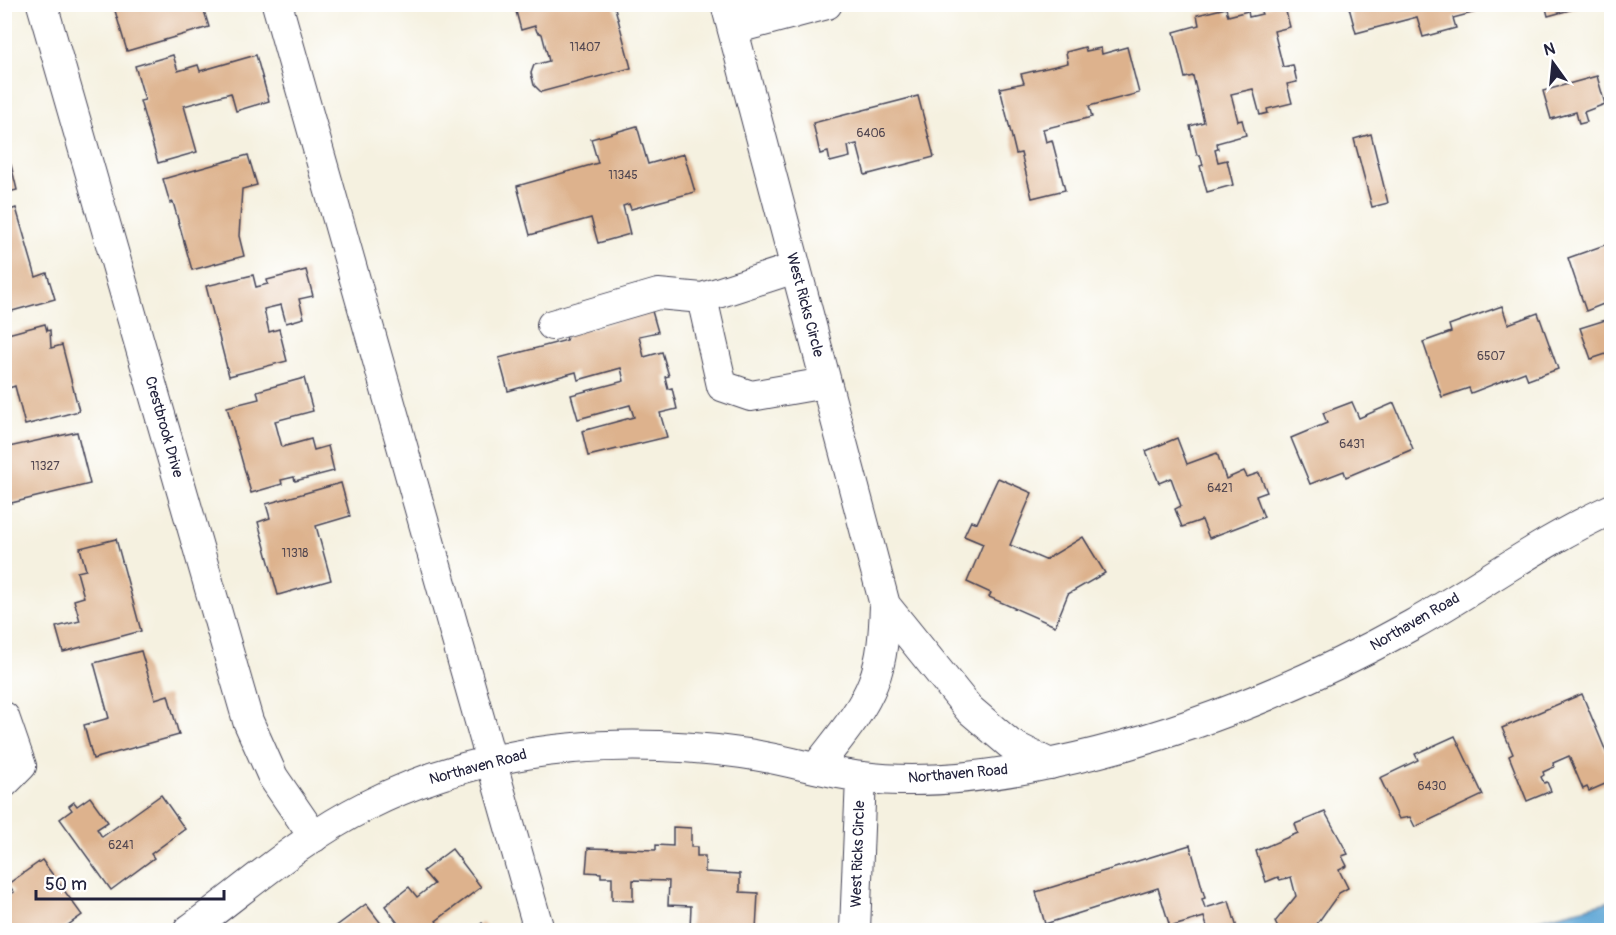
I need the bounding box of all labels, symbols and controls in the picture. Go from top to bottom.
north arrow [1523,33,1583,93]
text: N [1542,38,1557,61]
house number: 11407 [570,40,601,55]
house number: 6406 [856,126,886,141]
house number: 11345 [608,168,638,183]
street label: West Ricks Circle [782,251,828,360]
house number: 6507 [1477,349,1506,364]
street label: Crestbrook Drive [140,374,188,480]
house number: 6431 [1339,437,1365,452]
house number: 11327 [30,459,60,474]
house number: 6421 [1207,481,1233,496]
house number: 11318 [282,546,308,561]
street label: Northaven Road [1367,589,1463,655]
street label: Northaven Road [427,745,529,789]
street label: Northaven Road [907,760,1009,788]
house number: 6430 [1418,779,1446,794]
street label: West Ricks Circle [847,799,869,908]
house number: 6241 [108,838,134,853]
scale bar [36,863,224,901]
text: 50 m [45,873,87,896]

